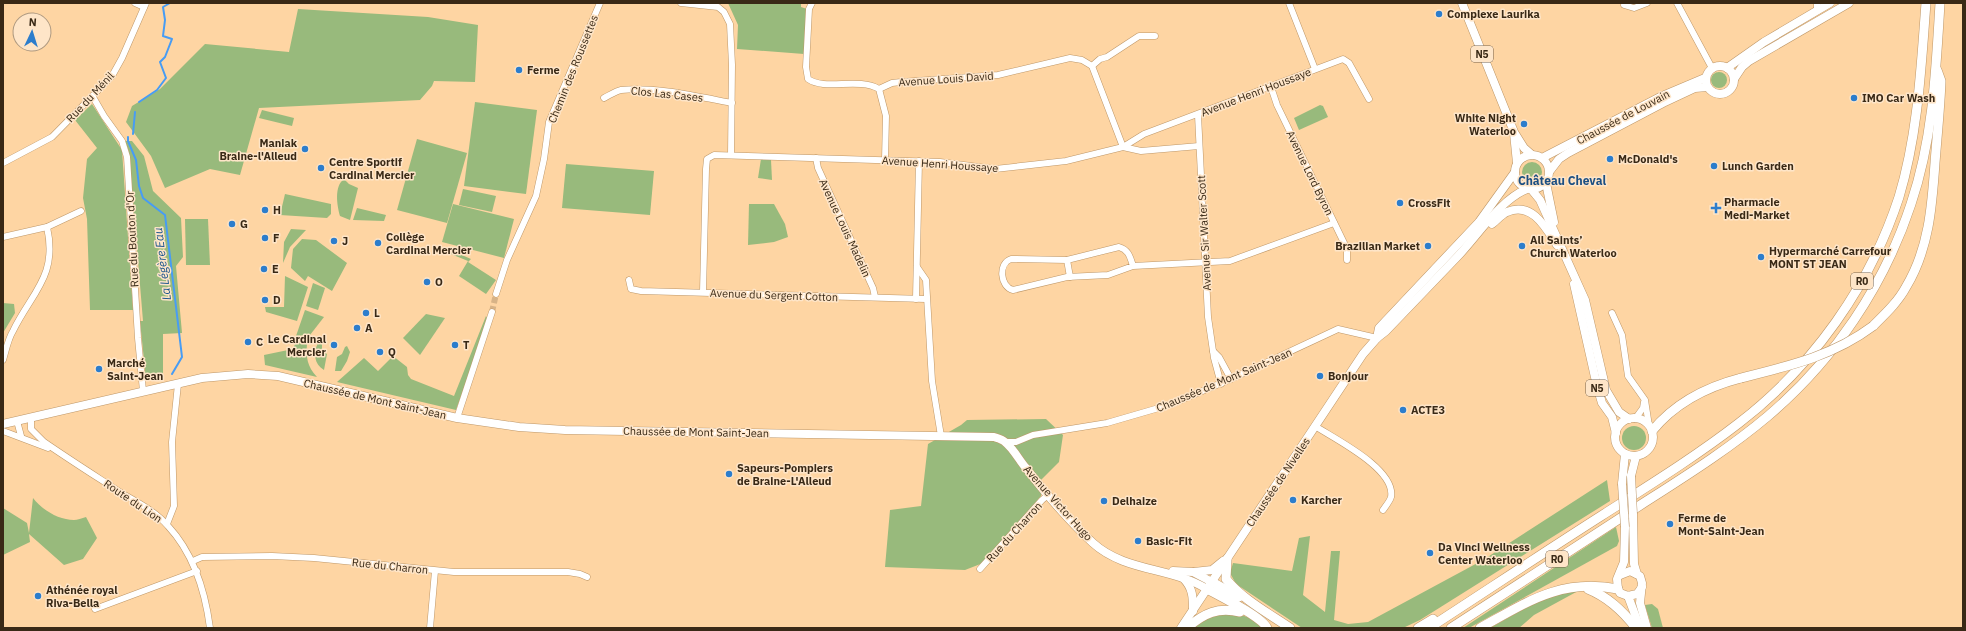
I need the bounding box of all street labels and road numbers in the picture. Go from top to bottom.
street label: Chemin des Roussettes [545,13,601,125]
road number: N5 [1471,46,1493,62]
street label: Avenue Henri Houssaye [1199,65,1313,119]
street label: Rue du Ménil [63,69,117,125]
street label: Avenue Louis David [898,69,994,89]
street label: Clos Las Cases [630,83,704,105]
street label: Chaussée de Louvain [1574,87,1672,147]
street label: Avenue Lord Byron [1283,128,1337,218]
street label: Avenue Henri Houssaye [881,153,999,175]
street label: Avenue Sir Walter Scott [1194,175,1214,291]
street label: Avenue Louis Madelin [816,177,874,279]
street label: Rue du Bouton d'Or [122,191,142,287]
road number: R0 [1851,273,1873,289]
street label: Avenue du Sergent Cotton [710,286,838,304]
street label: Chaussée de Mont Saint-Jean [1154,345,1294,415]
street label: Chaussée de Mont Saint-Jean [302,376,448,422]
road number: N5 [1586,380,1608,396]
street label: Chaussée de Mont Saint-Jean [623,424,769,440]
street label: Chaussée de Nivelles [1243,435,1313,529]
street label: Avenue Victor Hugo [1020,462,1096,544]
street label: Route du Lion [101,476,165,526]
street label: Rue du Charron [983,499,1045,565]
road number: R0 [1546,551,1568,567]
street label: Rue du Charron [351,555,429,577]

